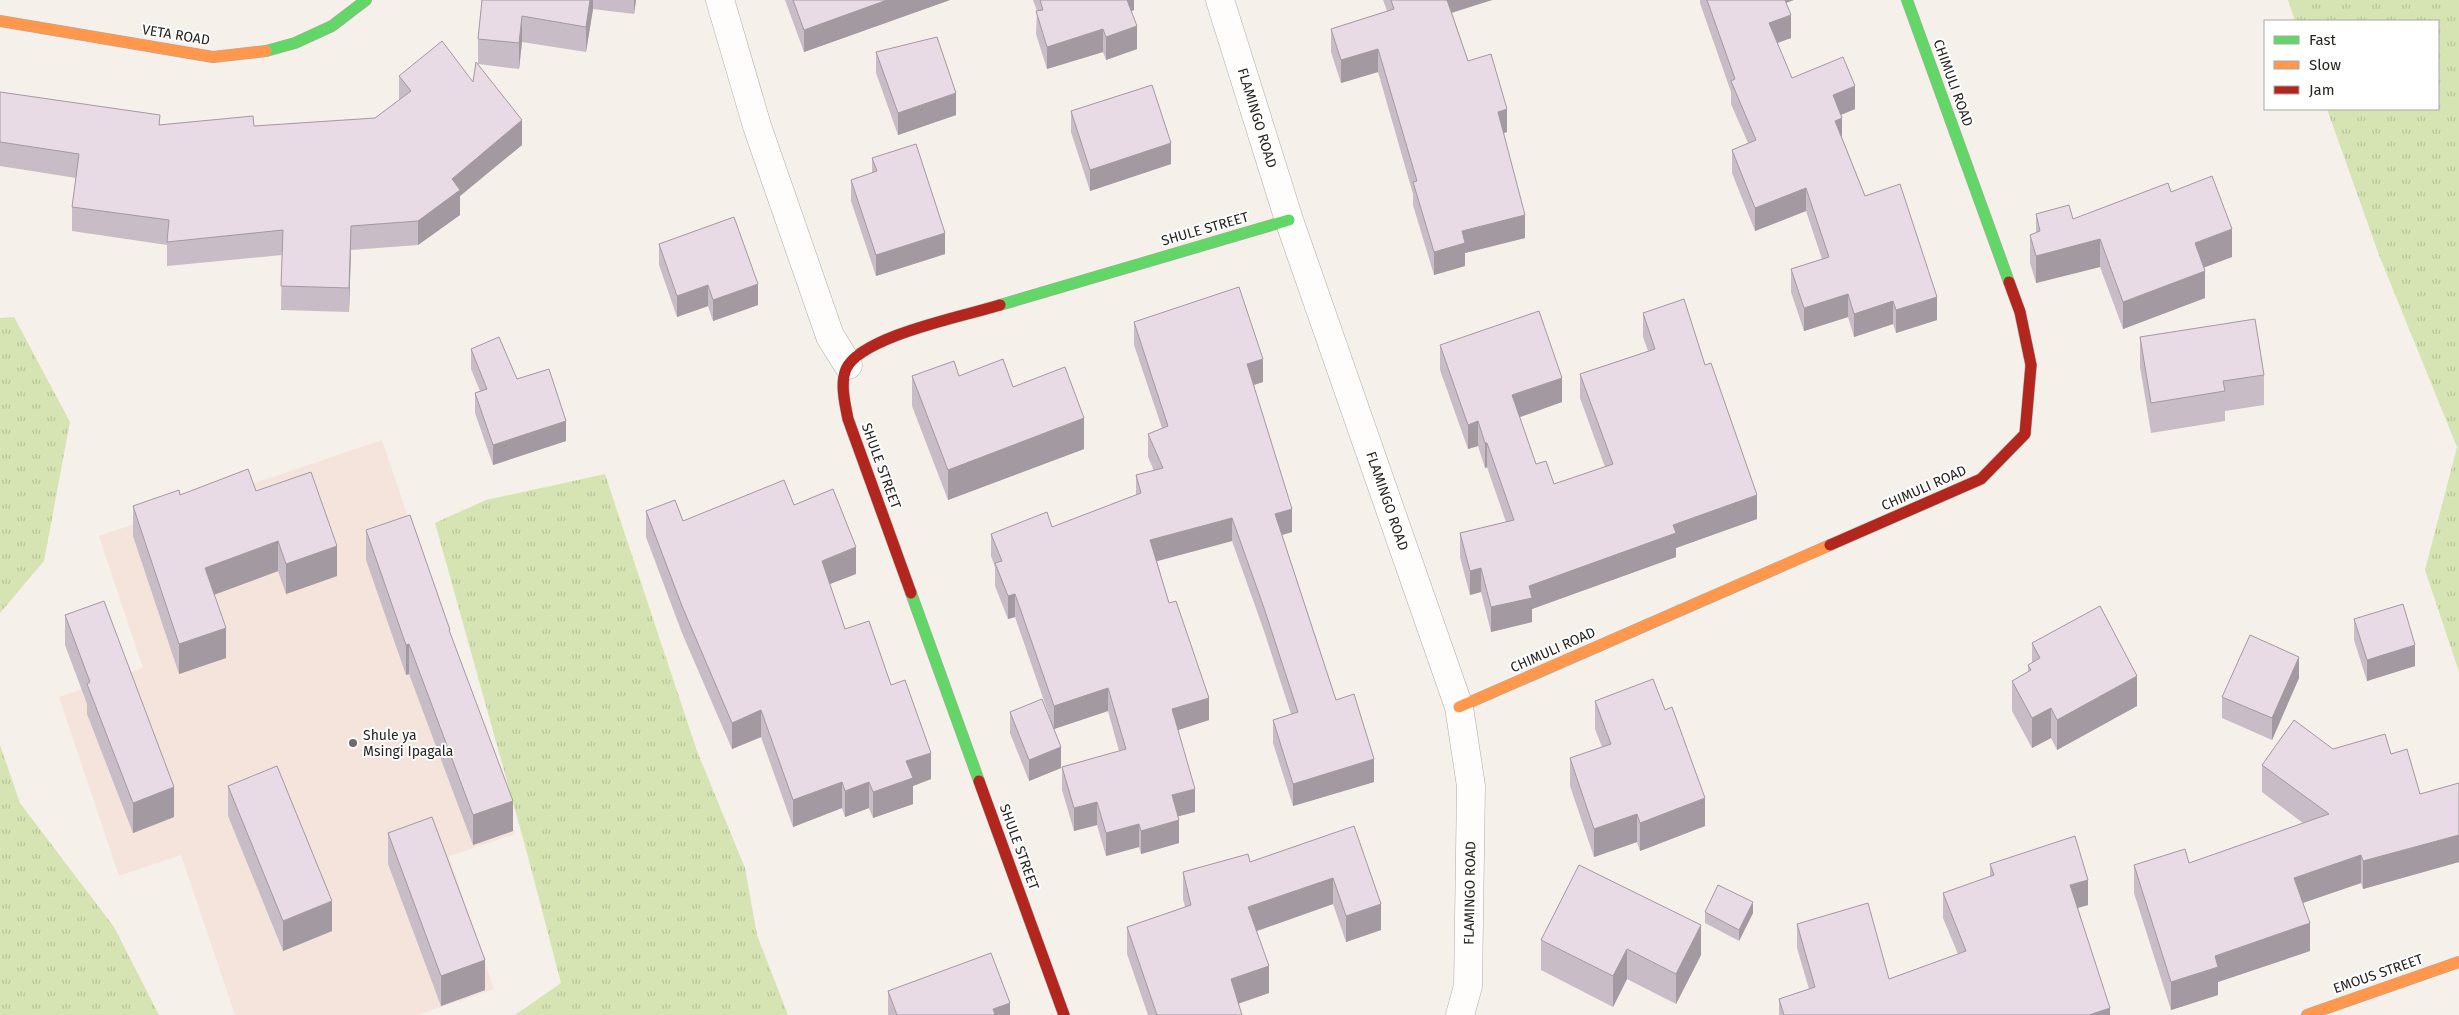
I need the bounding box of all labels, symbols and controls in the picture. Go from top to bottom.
legend [2264,20,2439,110]
street label: VETA ROAD [141,21,211,49]
text: Fast [2309,31,2336,49]
street label: CHIMULI ROAD [1929,37,1977,129]
text: Slow [2309,56,2341,74]
street label: FLAMINGO ROAD [1234,66,1280,170]
text: Jam [2309,81,2335,99]
street label: SHULE STREET [1159,208,1251,250]
street label: SHULE STREET [858,421,905,512]
street label: FLAMINGO ROAD [1362,449,1412,553]
street label: CHIMULI ROAD [1879,462,1969,514]
street label: CHIMULI ROAD [1508,624,1598,676]
place label: Shule ya Msingi Ipagala [363,727,453,760]
marker: Shule ya Msingi Ipagala [347,737,359,749]
street label: SHULE STREET [996,802,1043,893]
street label: FLAMINGO ROAD [1461,841,1479,945]
street label: EMOUS STREET [2331,950,2426,997]

